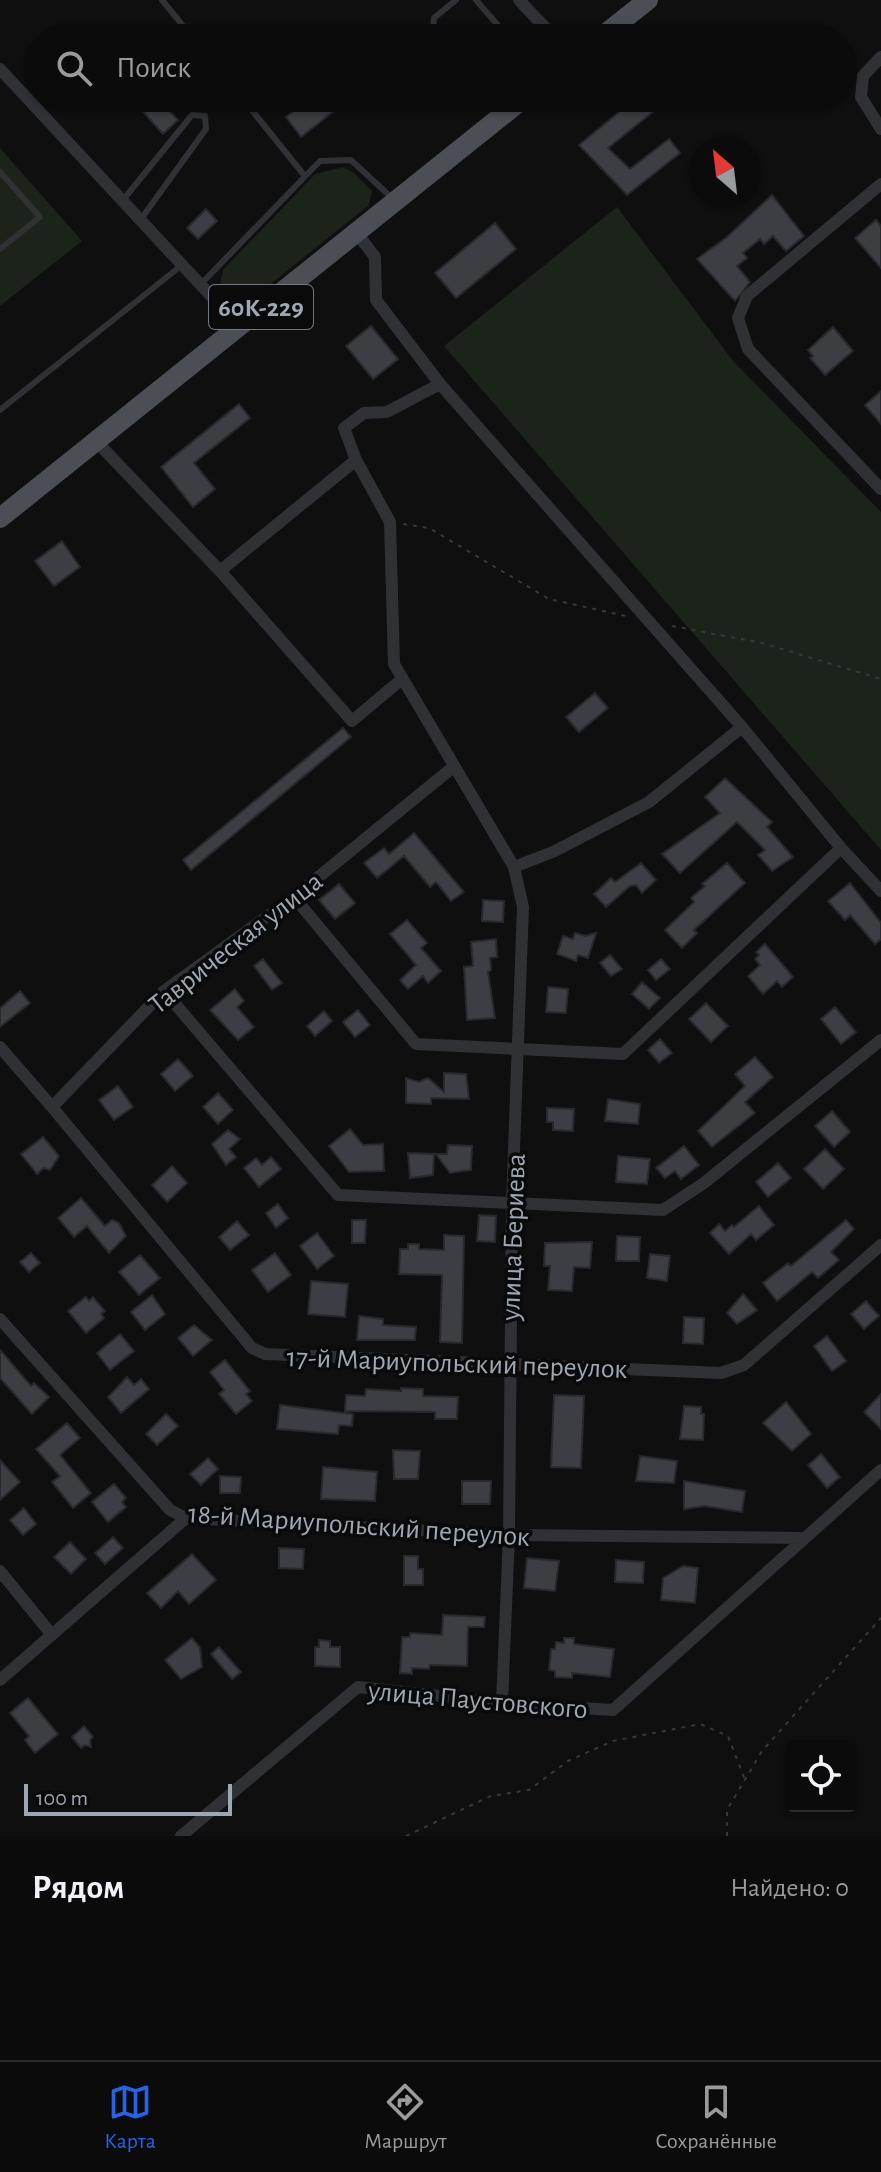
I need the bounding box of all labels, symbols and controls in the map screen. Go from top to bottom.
search box [24,24,857,112]
icon: search [52,46,96,90]
text: Поиск [116,53,191,83]
north arrow [689,136,761,208]
road number: 60К-229 [209,285,313,329]
street label: Таврическая улица [144,867,328,1020]
street label: улица Бериева [497,1153,531,1322]
street label: 17-й Мариупольский переулок [286,1344,628,1384]
street label: 18-й Мариупольский переулок [187,1500,531,1552]
street label: улица Паустовского [366,1677,589,1725]
map controls [785,1740,857,1812]
button: locate [785,1740,857,1812]
scale bar [24,1780,232,1816]
text: 100 m [36,1787,88,1809]
text: Рядом [32,1871,124,1905]
text: Найдено: 0 [730,1875,849,1901]
tab: Карта [104,2080,156,2154]
tab: Маршрут [364,2080,447,2154]
tab: Сохранённые [655,2080,777,2154]

